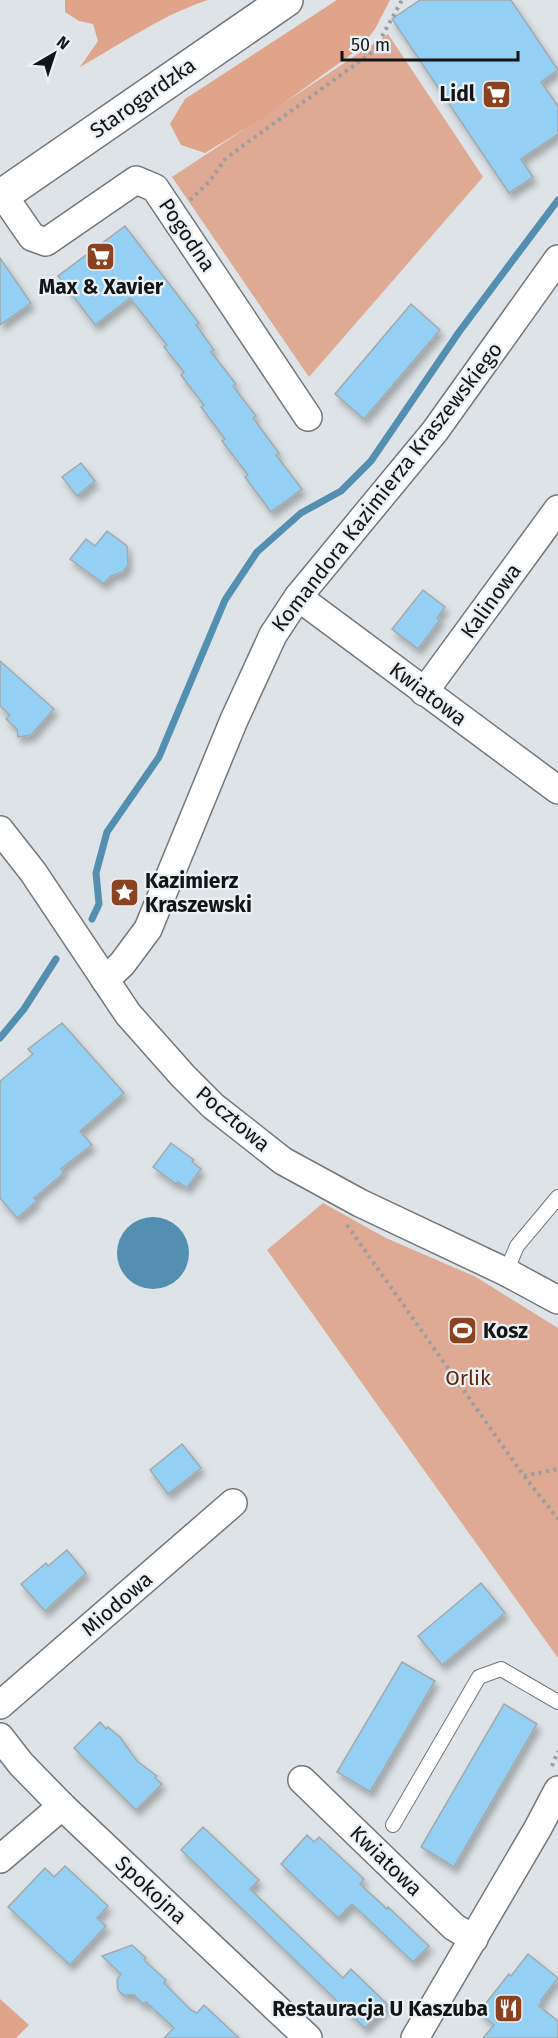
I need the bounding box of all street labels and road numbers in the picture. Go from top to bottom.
street label: Starogardzka [85,52,201,144]
street label: Pogodna [153,193,221,277]
street label: Komandora Kazimierza Kraszewskiego [266,337,508,637]
street label: Kalinowa [455,558,527,644]
street label: Kwiatowa [384,656,472,732]
street label: Pocztowa [191,1080,275,1158]
street label: Miodowa [76,1566,158,1642]
street label: Kwiatowa [344,1820,428,1902]
street label: Spokojna [110,1850,192,1930]

